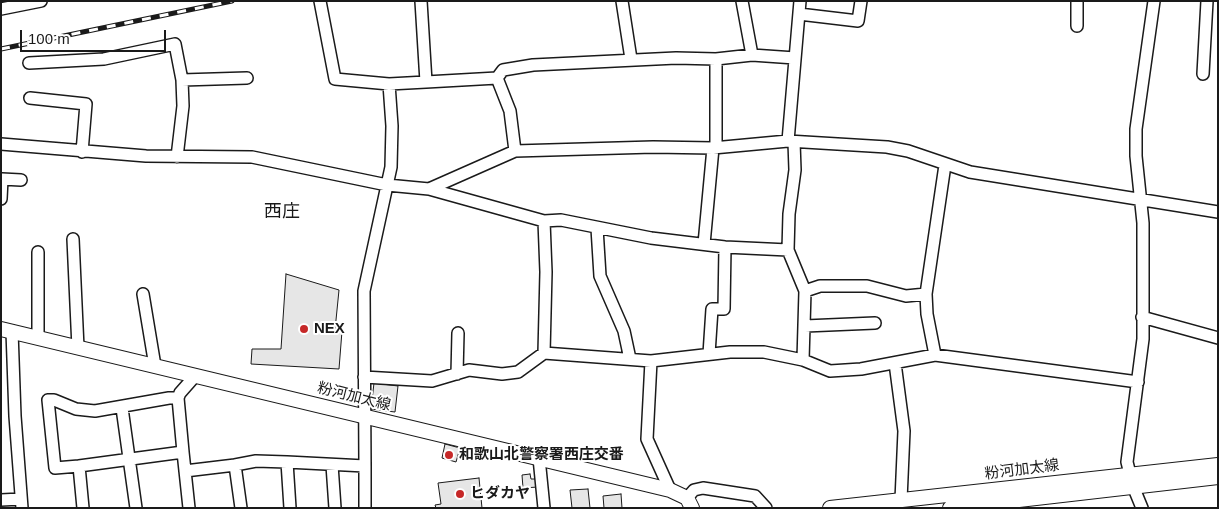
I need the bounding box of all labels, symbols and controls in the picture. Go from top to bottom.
scale bar [22,20,169,52]
text: 100 m [28,30,70,47]
district label: 西庄 [264,201,300,223]
place label: NEX [314,320,345,338]
marker: NEX [298,323,310,335]
street label: 粉河加太線 [315,379,393,415]
place label: 和歌山北警察署西庄交番 [459,446,624,464]
marker: 和歌山北警察署西庄交番 [443,449,455,461]
street label: 粉河加太線 [984,456,1060,484]
place label: ヒダカヤ [470,485,530,503]
marker: ヒダカヤ [454,488,466,500]

